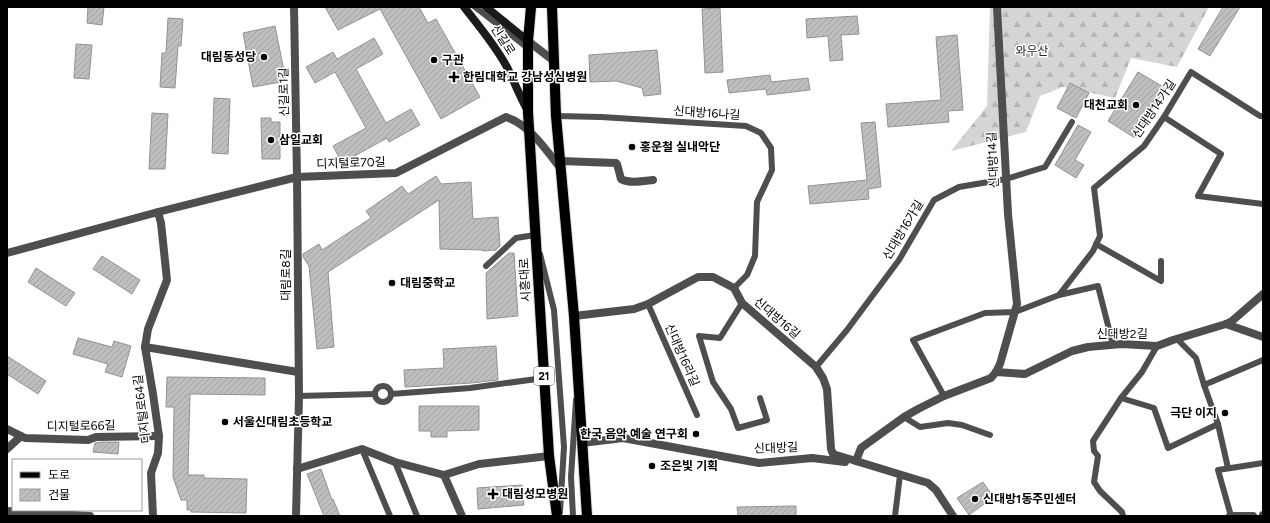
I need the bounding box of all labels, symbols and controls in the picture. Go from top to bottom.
street label: 신길로 [488,22,518,58]
park label: 와우산 [1015,44,1049,58]
place label: 대림동성당 [201,50,256,64]
marker: 대림동성당 [259,52,269,62]
place label: 구관 [442,53,464,67]
marker: 구관 [429,55,439,65]
street label: 신길로1길 [277,67,291,117]
place label: 한림대학교 강남성심병원 [463,70,587,84]
marker: 한림대학교 강남성심병원 [448,71,460,83]
street label: 신대방14가길 [1129,77,1179,141]
place label: 대천교회 [1084,98,1128,112]
marker: 대천교회 [1131,100,1141,110]
street label: 신대방16나길 [673,104,741,122]
street label: 신대방14길 [985,131,1001,189]
place label: 삼일교회 [279,133,323,147]
marker: 삼일교회 [266,135,276,145]
place label: 홍운철 실내악단 [640,140,720,154]
marker: 홍운철 실내악단 [627,142,637,152]
street label: 디지털로70길 [316,155,386,171]
street label: 신대방16가길 [880,198,926,262]
street label: 대림로8길 [279,249,293,301]
street label: 시흥대로 [517,258,533,302]
place label: 대림중학교 [400,276,455,290]
marker: 대림중학교 [387,278,397,288]
street label: 신대방16길 [751,294,803,342]
street label: 신대방16라길 [662,322,702,388]
street label: 신대방2길 [1097,327,1147,341]
road number: 21 [534,367,554,385]
street label: 디지털로64길 [131,374,153,444]
place label: 극단 이지 [1170,406,1217,420]
marker: 극단 이지 [1220,408,1230,418]
place label: 서울신대림초등학교 [233,415,332,429]
marker: 서울신대림초등학교 [220,417,230,427]
street label: 디지털로66길 [46,418,116,434]
place label: 한국 음악 예술 연구회 [580,427,688,441]
marker: 한국 음악 예술 연구회 [691,429,701,439]
street label: 신대방길 [754,440,798,456]
legend [12,459,142,511]
place label: 조은빛 기획 [660,459,718,473]
marker: 조은빛 기획 [647,461,657,471]
text: 도로 [48,468,70,482]
place label: 대림성모병원 [502,487,568,501]
text: 건물 [48,488,70,502]
marker: 대림성모병원 [487,488,499,500]
place label: 신대방1동주민센터 [983,492,1076,506]
marker: 신대방1동주민센터 [970,494,980,504]

